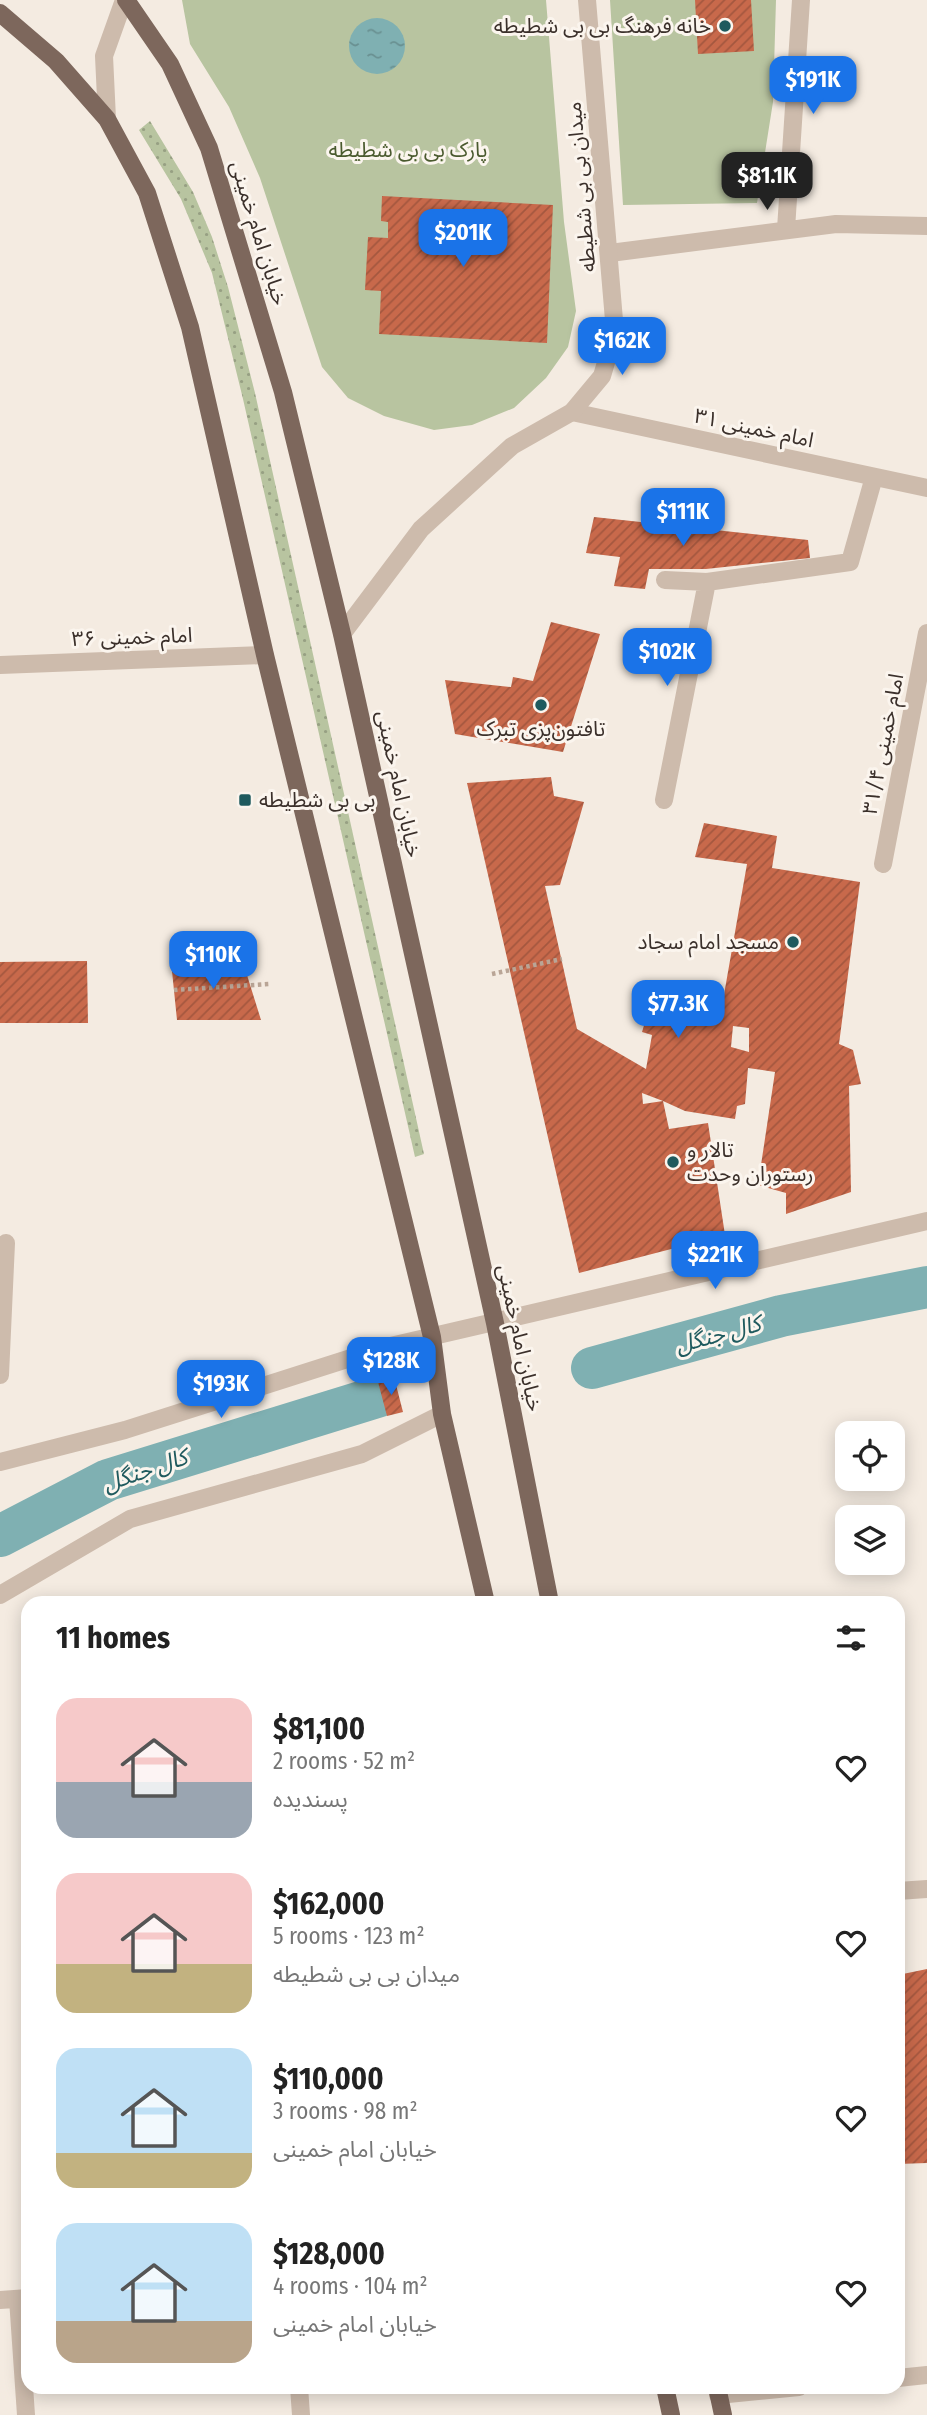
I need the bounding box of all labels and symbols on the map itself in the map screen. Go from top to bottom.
place label: خانه فرهنگ بی بی شطیطه [494,13,711,39]
marker: خانه فرهنگ بی بی شطیطه [717,18,733,34]
pin: $191K [764,57,862,116]
street label: میدان بی بی شطیطه [561,101,601,273]
park label: پارک بی بی شطیطه [328,137,488,163]
pin: $81.1K [710,152,824,212]
street label: خیابان امام خمینی [222,158,293,309]
pin: $201K [414,210,512,269]
pin: $162K [573,318,671,377]
street label: امام خمینی ۳۱ [691,403,816,456]
pin: $111K [634,489,732,548]
street label: امام خمینی ۳۶ [71,622,193,655]
pin: $102K [618,628,716,688]
street label: امام خمینی ۳۱/۴ [857,671,912,817]
marker: تافتون‌پزی تبرک [533,697,549,713]
street label: خیابان امام خمینی [368,708,427,861]
place label: تافتون‌پزی تبرک [477,716,605,742]
place label: بی بی شطیطه [259,787,375,813]
marker: بی بی شطیطه [237,792,253,808]
place label: مسجد امام سجاد [637,929,779,958]
pin: $110K [164,932,262,991]
marker: مسجد امام سجاد [785,934,801,950]
pin: $77.3K [621,981,735,1040]
place label: تالار و رستوران وحدت [687,1137,814,1187]
marker: تالار و رستوران وحدت [665,1154,681,1170]
pin: $221K [666,1232,764,1291]
street label: خیابان امام خمینی [489,1262,548,1415]
water label: کال جنگل [672,1308,768,1359]
pin: $128K [342,1338,440,1397]
pin: $193K [172,1360,270,1420]
water label: کال جنگل [99,1441,195,1497]

